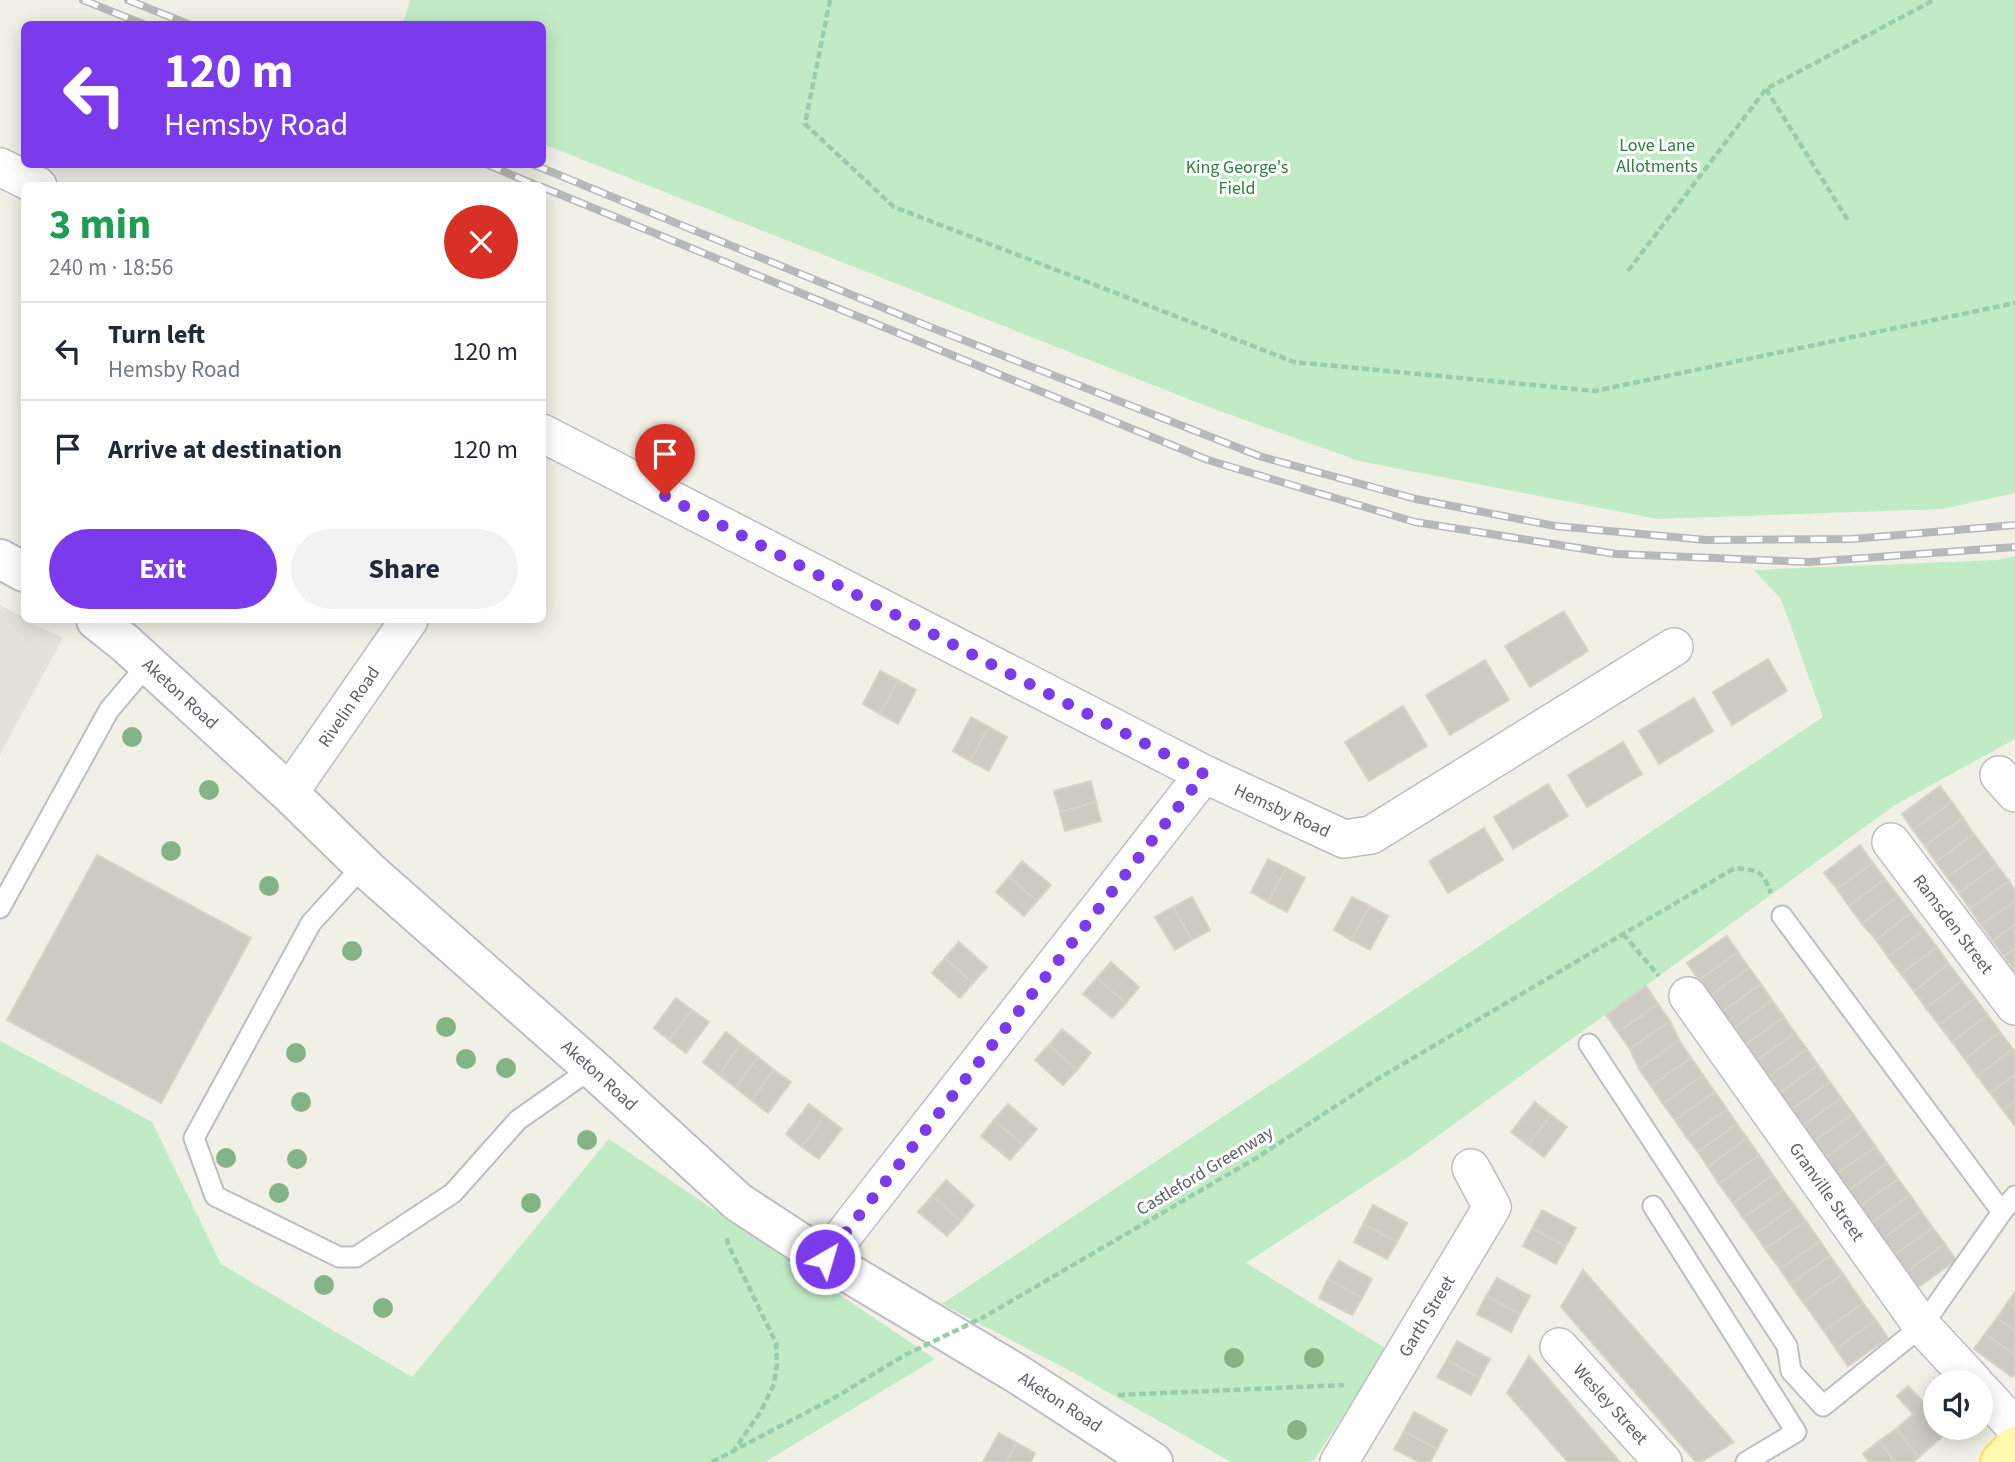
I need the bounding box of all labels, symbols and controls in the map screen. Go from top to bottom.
text: 120 m [164,37,293,107]
icon: left [49,49,140,140]
text: Hemsby Road [164,102,348,148]
park label: Love Lane Allotments [1616,133,1698,179]
park label: King George's Field [1186,155,1288,201]
text: 3 min [49,195,151,255]
button: close [444,205,518,279]
text: 240 m · 18:56 [49,251,173,284]
text: Turn left [108,316,205,353]
icon: left [49,332,87,370]
text: 120 m [452,333,518,370]
text: Hemsby Road [108,353,240,386]
pin [635,424,695,496]
icon: arrive [49,430,87,468]
text: Arrive at destination [108,431,342,468]
text: 120 m [452,431,518,468]
icon: arrive [646,435,684,473]
button: Exit [49,529,277,609]
button: Share [291,529,518,609]
street label: Aketon Road [137,652,224,735]
street label: Rivelin Road [312,661,386,752]
street label: Hemsby Road [1230,777,1335,844]
street label: Ramsden Street [1907,869,1999,979]
street label: Aketon Road [556,1034,643,1116]
street label: Castleford Greenway [1132,1120,1279,1222]
street label: Granville Street [1783,1137,1870,1246]
position arrow [788,1222,862,1296]
street label: Garth Street [1392,1271,1461,1362]
street label: Wesley Street [1567,1358,1654,1450]
street label: Aketon Road [1014,1365,1107,1438]
map controls [1923,1370,1993,1440]
button: sound [1923,1370,1993,1440]

